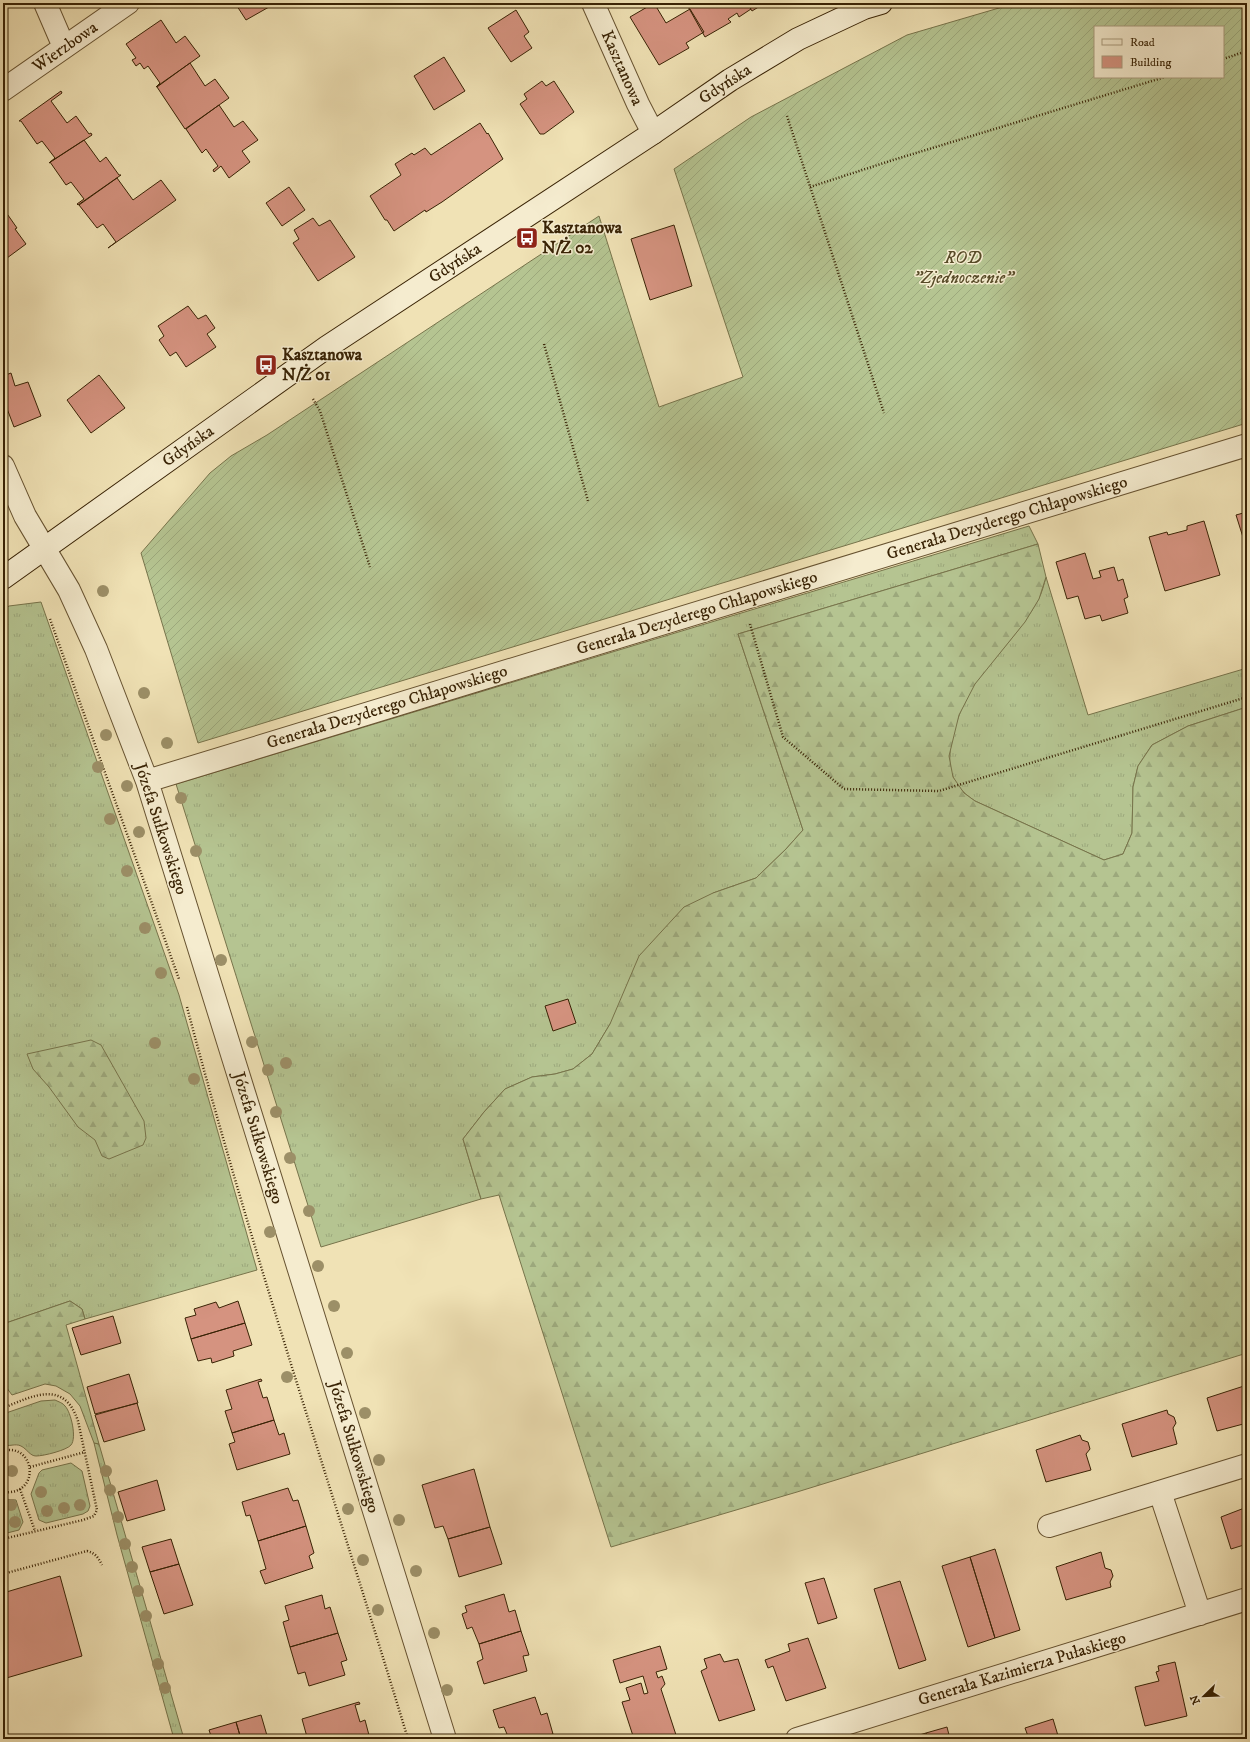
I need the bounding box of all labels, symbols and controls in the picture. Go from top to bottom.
street label: Wierzbowa [27,16,103,78]
legend [1094,26,1224,78]
street label: Kasztanowa [596,27,649,110]
text: Road [1130,35,1155,50]
text: Building [1130,55,1171,70]
street label: Gdyńska [694,58,756,109]
place label: Kasztanowa N/Ż 02 [542,217,623,259]
bus stop icon: Kasztanowa N/Ż 02 [514,225,540,251]
street label: Gdyńska [424,237,486,288]
park label: ROD "Zjednoczenie" [913,247,1016,289]
place label: Kasztanowa N/Ż 01 [282,344,363,386]
bus stop icon: Kasztanowa N/Ż 01 [253,352,279,378]
street label: Gdyńska [158,420,219,472]
street label: Generała Dezyderego Chłapowskiego [884,471,1130,565]
street label: Generała Dezyderego Chłapowskiego [574,566,820,660]
street label: Generała Dezyderego Chłapowskiego [264,660,510,754]
street label: Józefa Sułkowskiego [129,759,193,898]
street label: Józefa Sułkowskiego [227,1067,289,1207]
street label: Józefa Sułkowskiego [323,1376,385,1516]
street label: Generała Kazimierza Pułaskiego [915,1627,1129,1711]
north arrow [1184,1676,1224,1716]
text: N [1188,1693,1204,1706]

